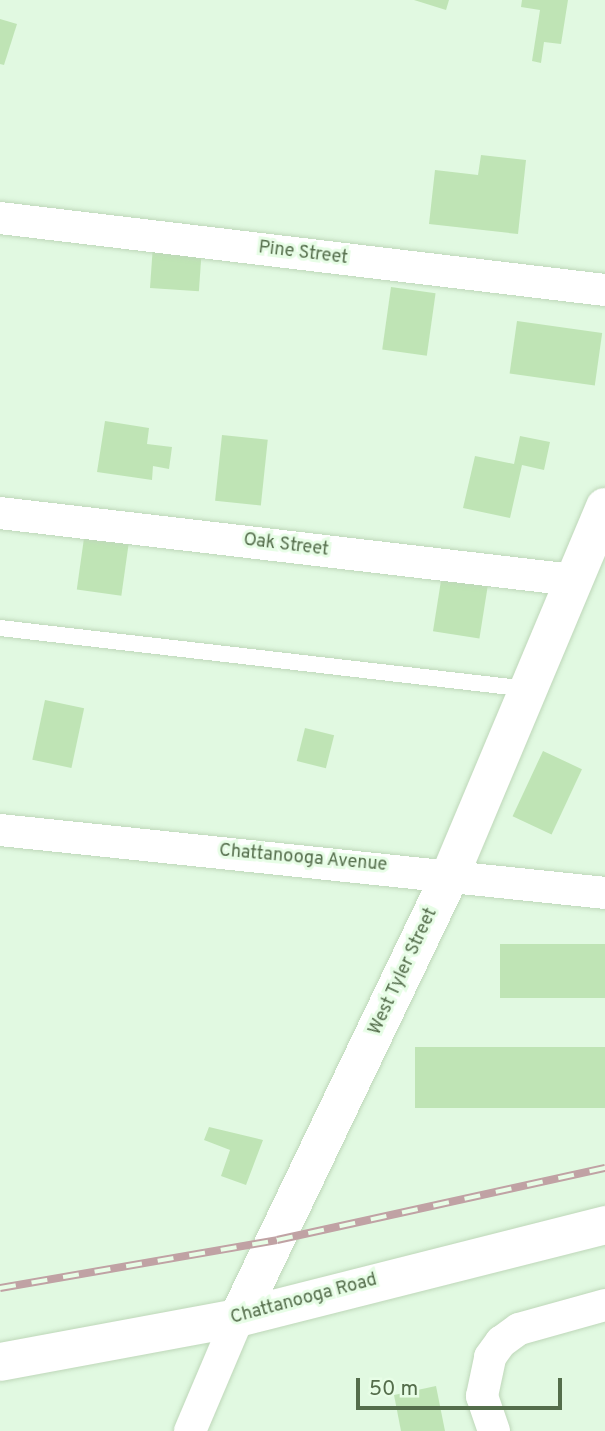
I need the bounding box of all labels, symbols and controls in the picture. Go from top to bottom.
street label: Pine Street [257,238,349,270]
street label: Oak Street [242,530,330,562]
street label: Chattanooga Avenue [218,841,388,877]
street label: West Tyler Street [365,905,443,1039]
street label: Chattanooga Road [228,1270,380,1330]
scale bar [360,1364,566,1408]
text: 50 m [369,1376,418,1403]

